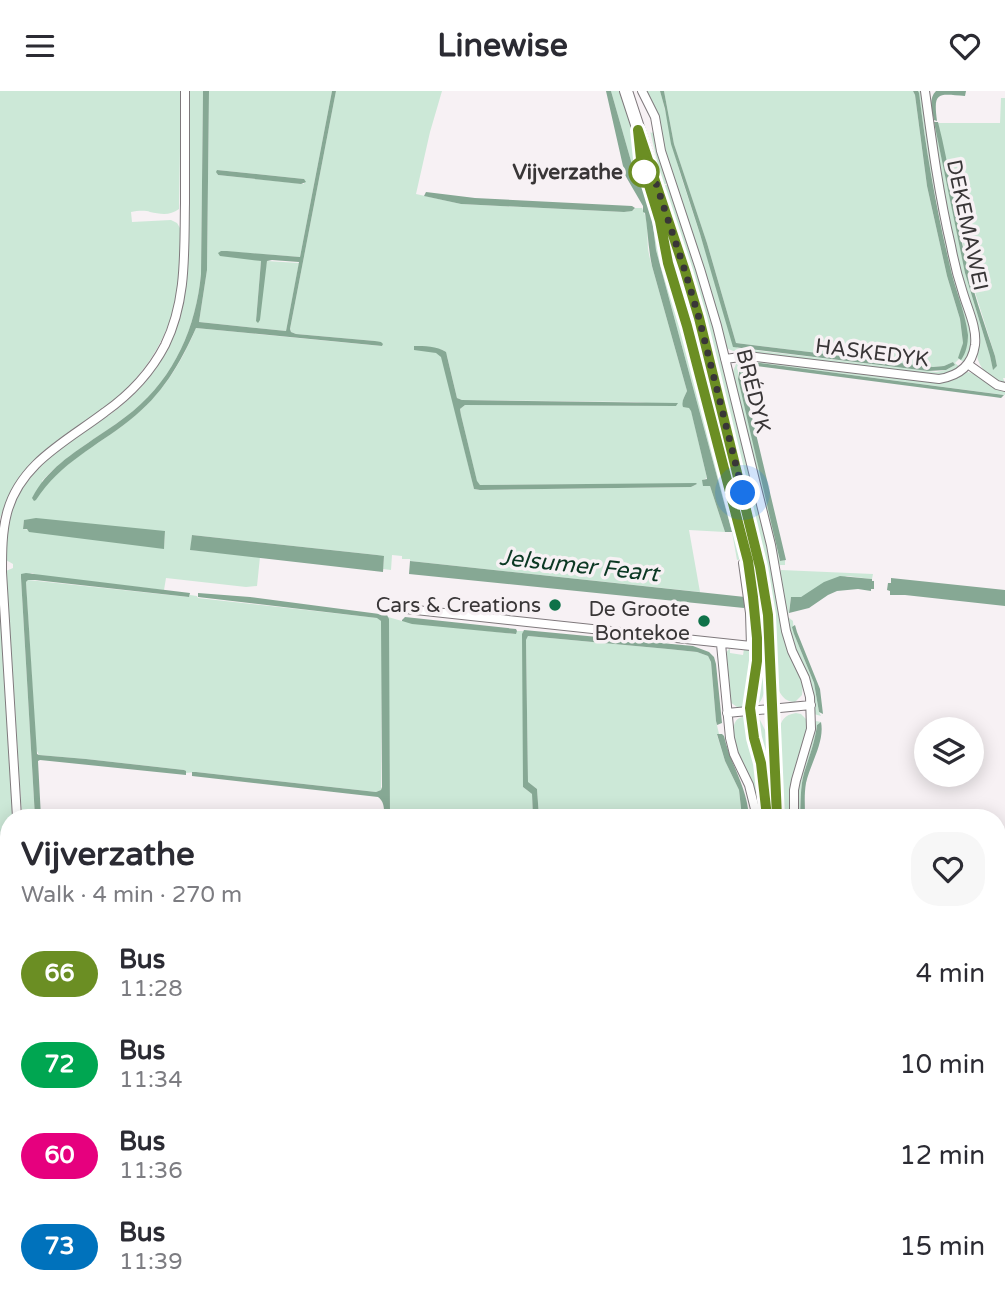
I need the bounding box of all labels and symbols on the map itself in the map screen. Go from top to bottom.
marker: Vijverzathe [629,157,659,187]
street label: DEKEMAWEI [941,157,993,293]
place label: Vijverzathe [512,160,623,185]
street label: HASKEDYK [814,334,930,372]
street label: BRÉDYK [731,347,775,435]
your location [725,475,760,510]
water label: Jelsumer Feart [498,544,662,589]
place label: Cars & Creations [376,593,541,618]
marker: Cars & Creations [547,597,563,613]
place label: De Groote Bontekoe [588,597,690,646]
marker: De Groote Bontekoe [696,613,712,629]

